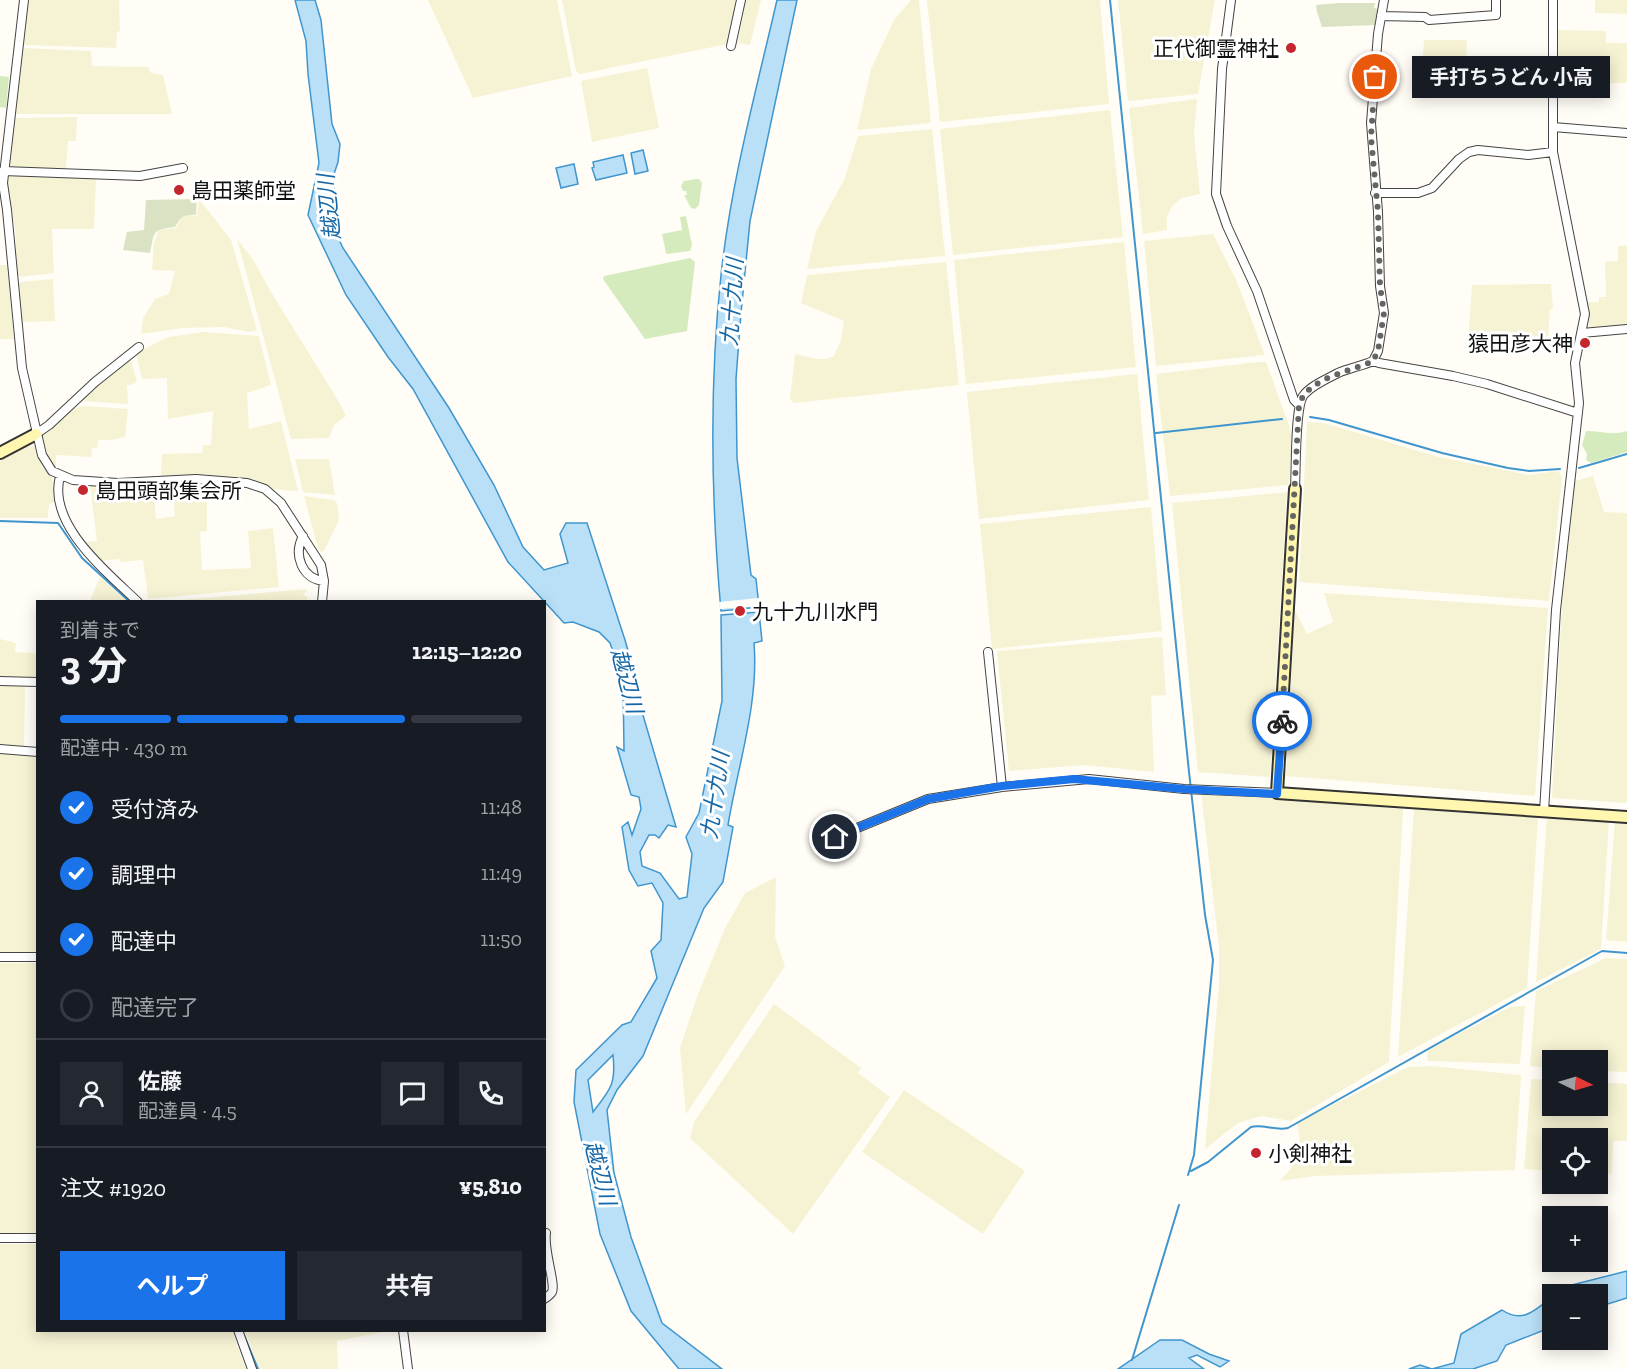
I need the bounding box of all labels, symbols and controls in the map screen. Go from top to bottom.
place label: 正代御霊神社 [1153,36,1279,61]
marker: 正代御霊神社 [1284,41,1298,55]
pin [1349,51,1400,102]
callout: 手打ちうどん 小高 [1411,56,1609,98]
icon: bag [1358,60,1391,93]
text: 手打ちうどん 小高 [1429,65,1593,89]
water label: 越辺川 [312,171,346,241]
place label: 島田薬師堂 [191,178,296,203]
marker: 島田薬師堂 [172,183,186,197]
water label: 九十九川 [715,255,749,347]
place label: 猿田彦大神 [1468,331,1573,356]
marker: 猿田彦大神 [1578,336,1592,350]
place label: 島田頭部集会所 [95,478,242,503]
marker: 島田頭部集会所 [76,483,90,497]
place label: 九十九川水門 [752,599,878,624]
marker: 九十九川水門 [733,604,747,618]
text: 到着まで [60,618,140,642]
text: 12:15–12:20 [412,638,522,665]
text: 3 分 [60,642,127,689]
water label: 越辺川 [605,646,649,718]
courier [1252,691,1312,751]
icon: bike [1266,705,1299,738]
text: 配達中 · 430 m [60,736,187,760]
water label: 九十九川 [696,748,735,840]
icon: check [60,791,93,824]
text: 11:48 [481,795,522,819]
text: 受付済み [111,796,199,823]
pin [809,811,860,862]
icon: home [818,820,851,853]
icon: check [60,857,93,890]
text: 11:49 [481,861,522,885]
text: 調理中 [111,862,177,889]
icon: check [60,923,93,956]
text: 11:50 [480,927,522,951]
text: 配達中 [111,928,177,955]
text: 配達完了 [111,994,199,1021]
north arrow [1542,1050,1608,1116]
map controls [1542,1050,1608,1350]
button: person [60,1062,123,1125]
button: chat [381,1062,444,1125]
button: phone [459,1062,522,1125]
text: 佐藤 [138,1068,182,1095]
text: 配達員 · 4.5 [138,1099,237,1123]
button: locate [1542,1128,1608,1194]
water label: 越辺川 [578,1138,622,1210]
place label: 小剣神社 [1268,1141,1352,1166]
marker: 小剣神社 [1249,1146,1263,1160]
text: ¥5,810 [459,1173,522,1200]
text: 注文 #1920 [60,1175,166,1202]
button: + [1542,1206,1608,1272]
button: ヘルプ [60,1251,285,1320]
button: 共有 [297,1251,522,1320]
button: − [1542,1284,1608,1350]

